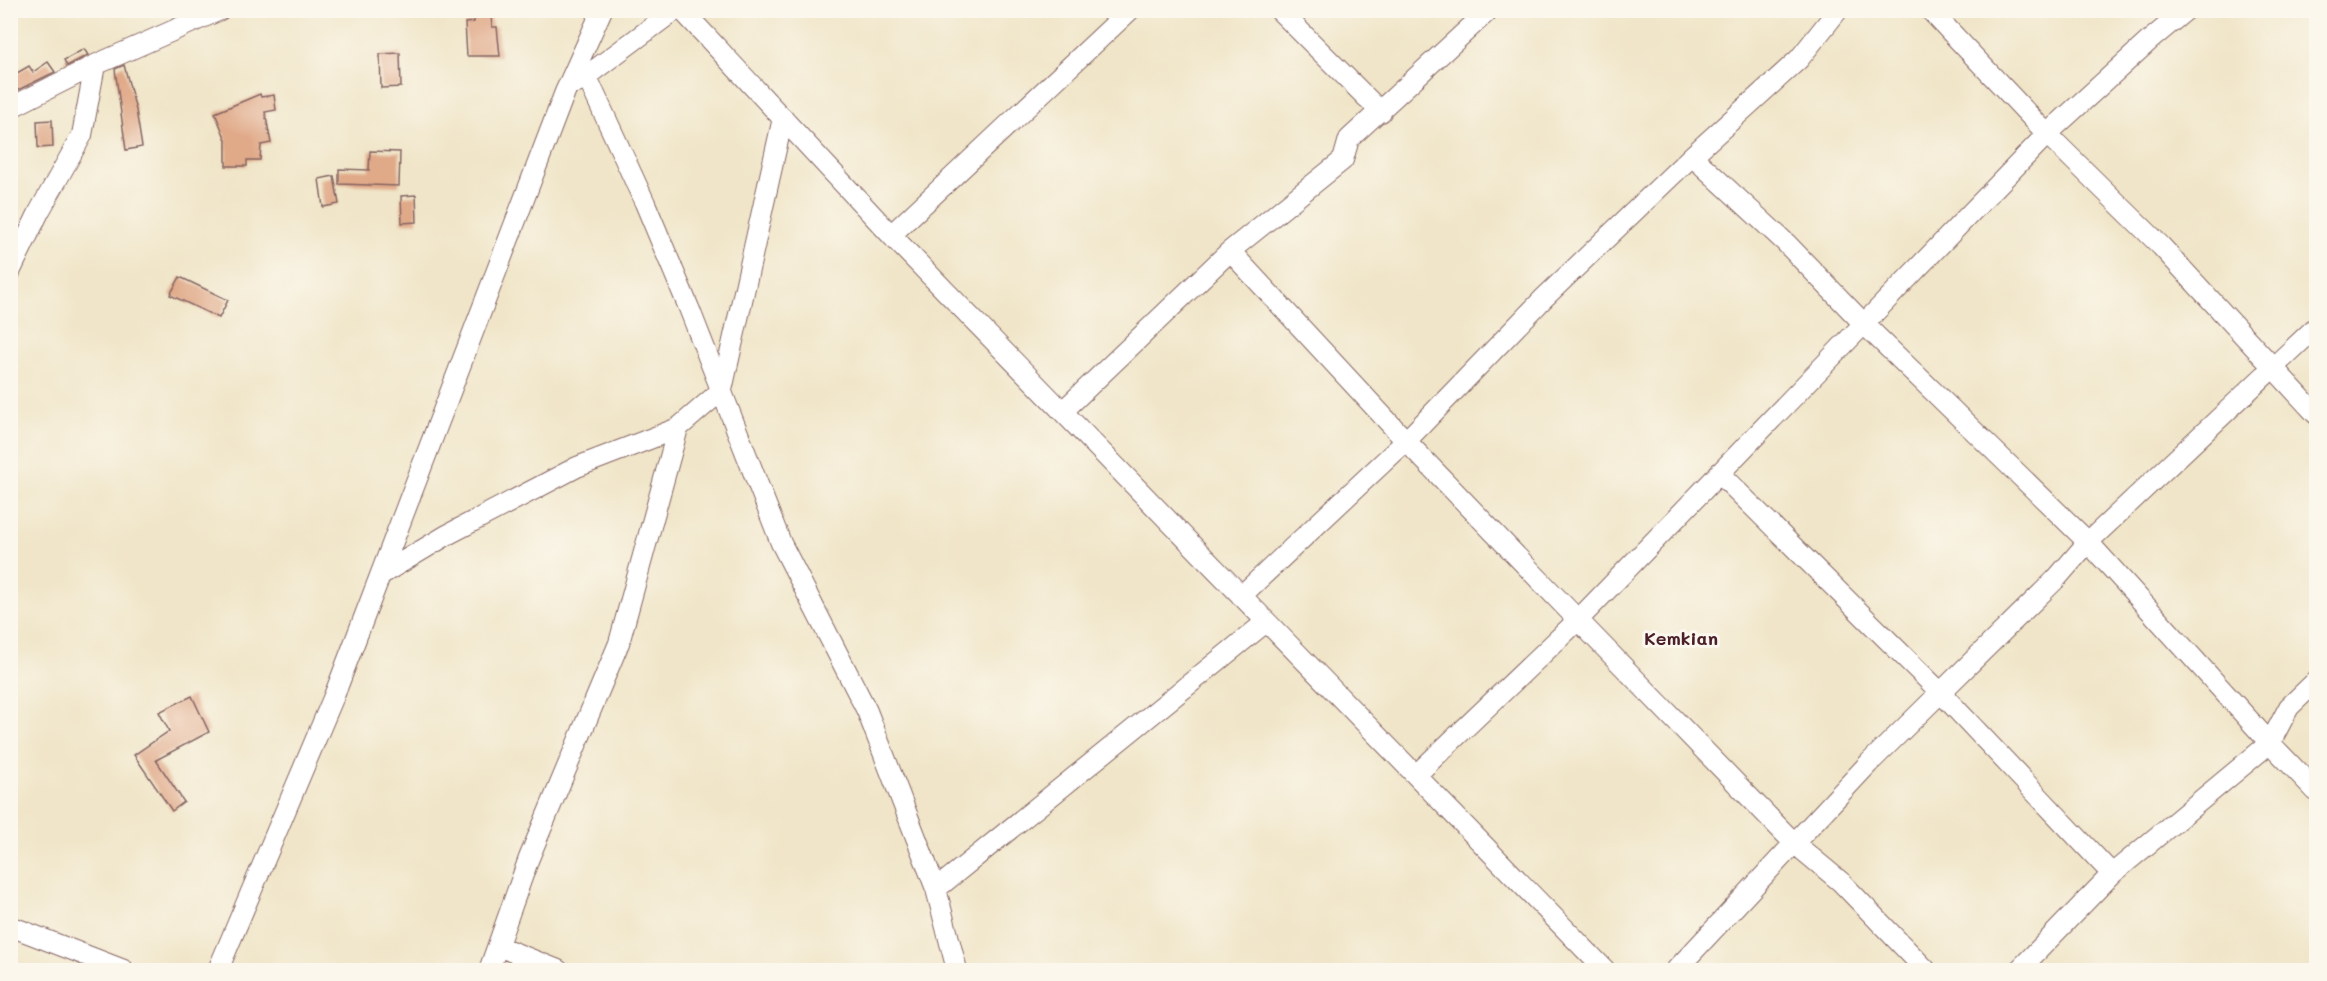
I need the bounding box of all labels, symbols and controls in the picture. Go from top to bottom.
district label: Kemkian [1644,626,1718,650]

